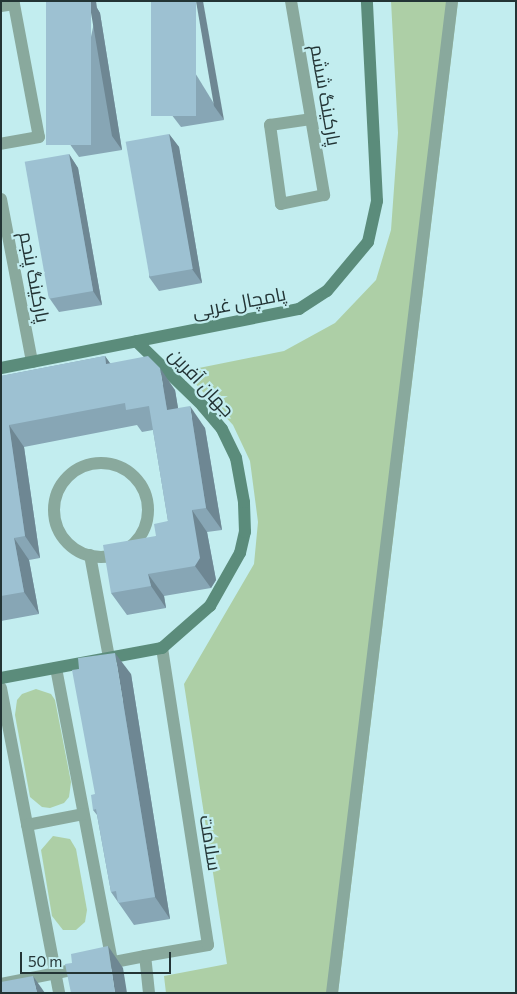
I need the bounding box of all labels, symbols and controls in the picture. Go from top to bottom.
street label: پارکینگ ششم [306,43,346,147]
street label: پارکینگ پنجم [15,229,55,325]
street label: پامچال غربی [190,282,288,322]
street label: جهان آفرین [164,343,240,421]
street label: سلامت [195,813,227,873]
scale bar [22,942,174,974]
text: 50 m [28,952,62,970]

